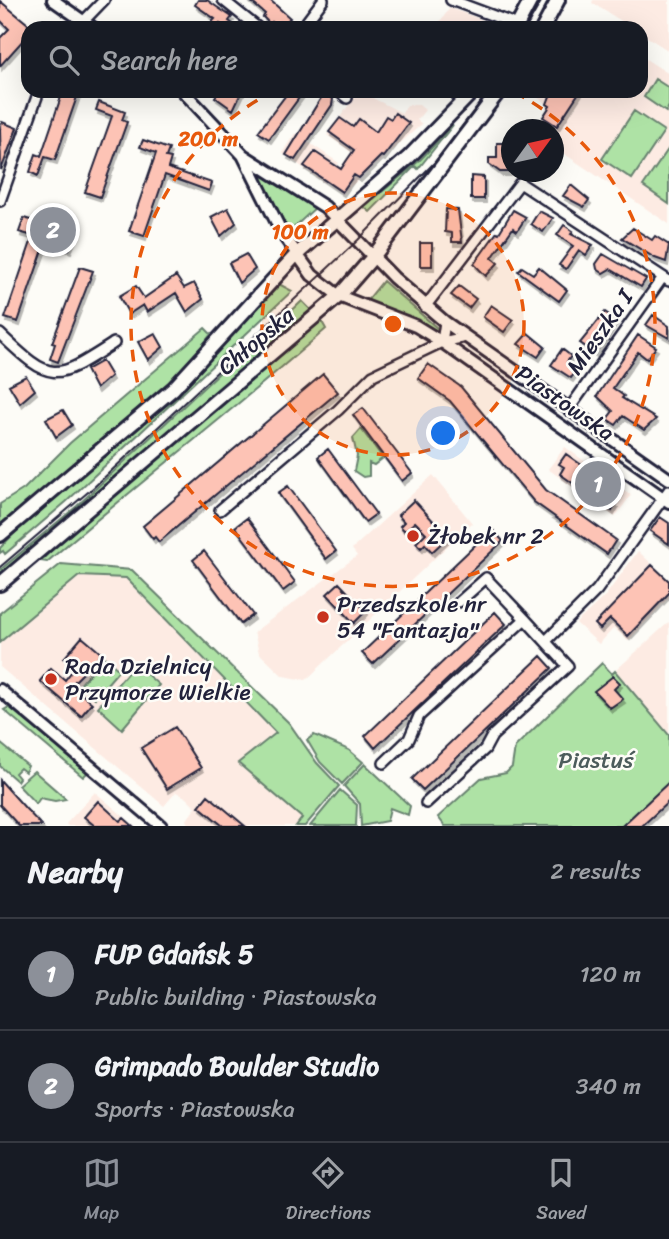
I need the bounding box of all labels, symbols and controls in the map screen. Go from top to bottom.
search box [21,21,648,98]
text: Search here [101,37,238,83]
icon: search [45,41,83,79]
north arrow [501,119,564,182]
text: 200 m [177,120,239,158]
pin: 2 [30,204,76,256]
text: 100 m [271,213,329,251]
street label: Mieszka I [555,279,646,384]
street label: Chłopska [208,296,304,386]
centre of rings [381,312,405,336]
street label: Piastowska [507,353,623,453]
your location [426,416,460,450]
pin: 1 [575,458,621,510]
place label: Żłobek nr 2 [427,516,544,557]
marker: Żłobek nr 2 [405,528,421,544]
place label: Przedszkole nr 54 "Fantazja" [337,584,488,651]
marker: Przedszkole nr 54 "Fantazja" [315,609,331,625]
place label: Rada Dzielnicy Przymorze Wielkie [65,646,251,713]
marker: Rada Dzielnicy Przymorze Wielkie [43,671,59,687]
park label: Piastuś [558,740,636,781]
text: Nearby [28,845,123,899]
text: 2 results [550,851,641,892]
text: FUP Gdańsk 5 [95,931,254,977]
text: 1 [46,954,56,995]
text: 120 m [580,954,641,995]
text: Public building · Piastowska [95,977,377,1018]
text: Grimpado Boulder Studio [95,1043,379,1089]
text: 2 [44,1066,58,1107]
text: 340 m [576,1066,641,1107]
text: Sports · Piastowska [95,1089,295,1130]
tab: Map [83,1154,121,1229]
tab: Directions [286,1154,371,1229]
tab: Saved [536,1154,586,1229]

